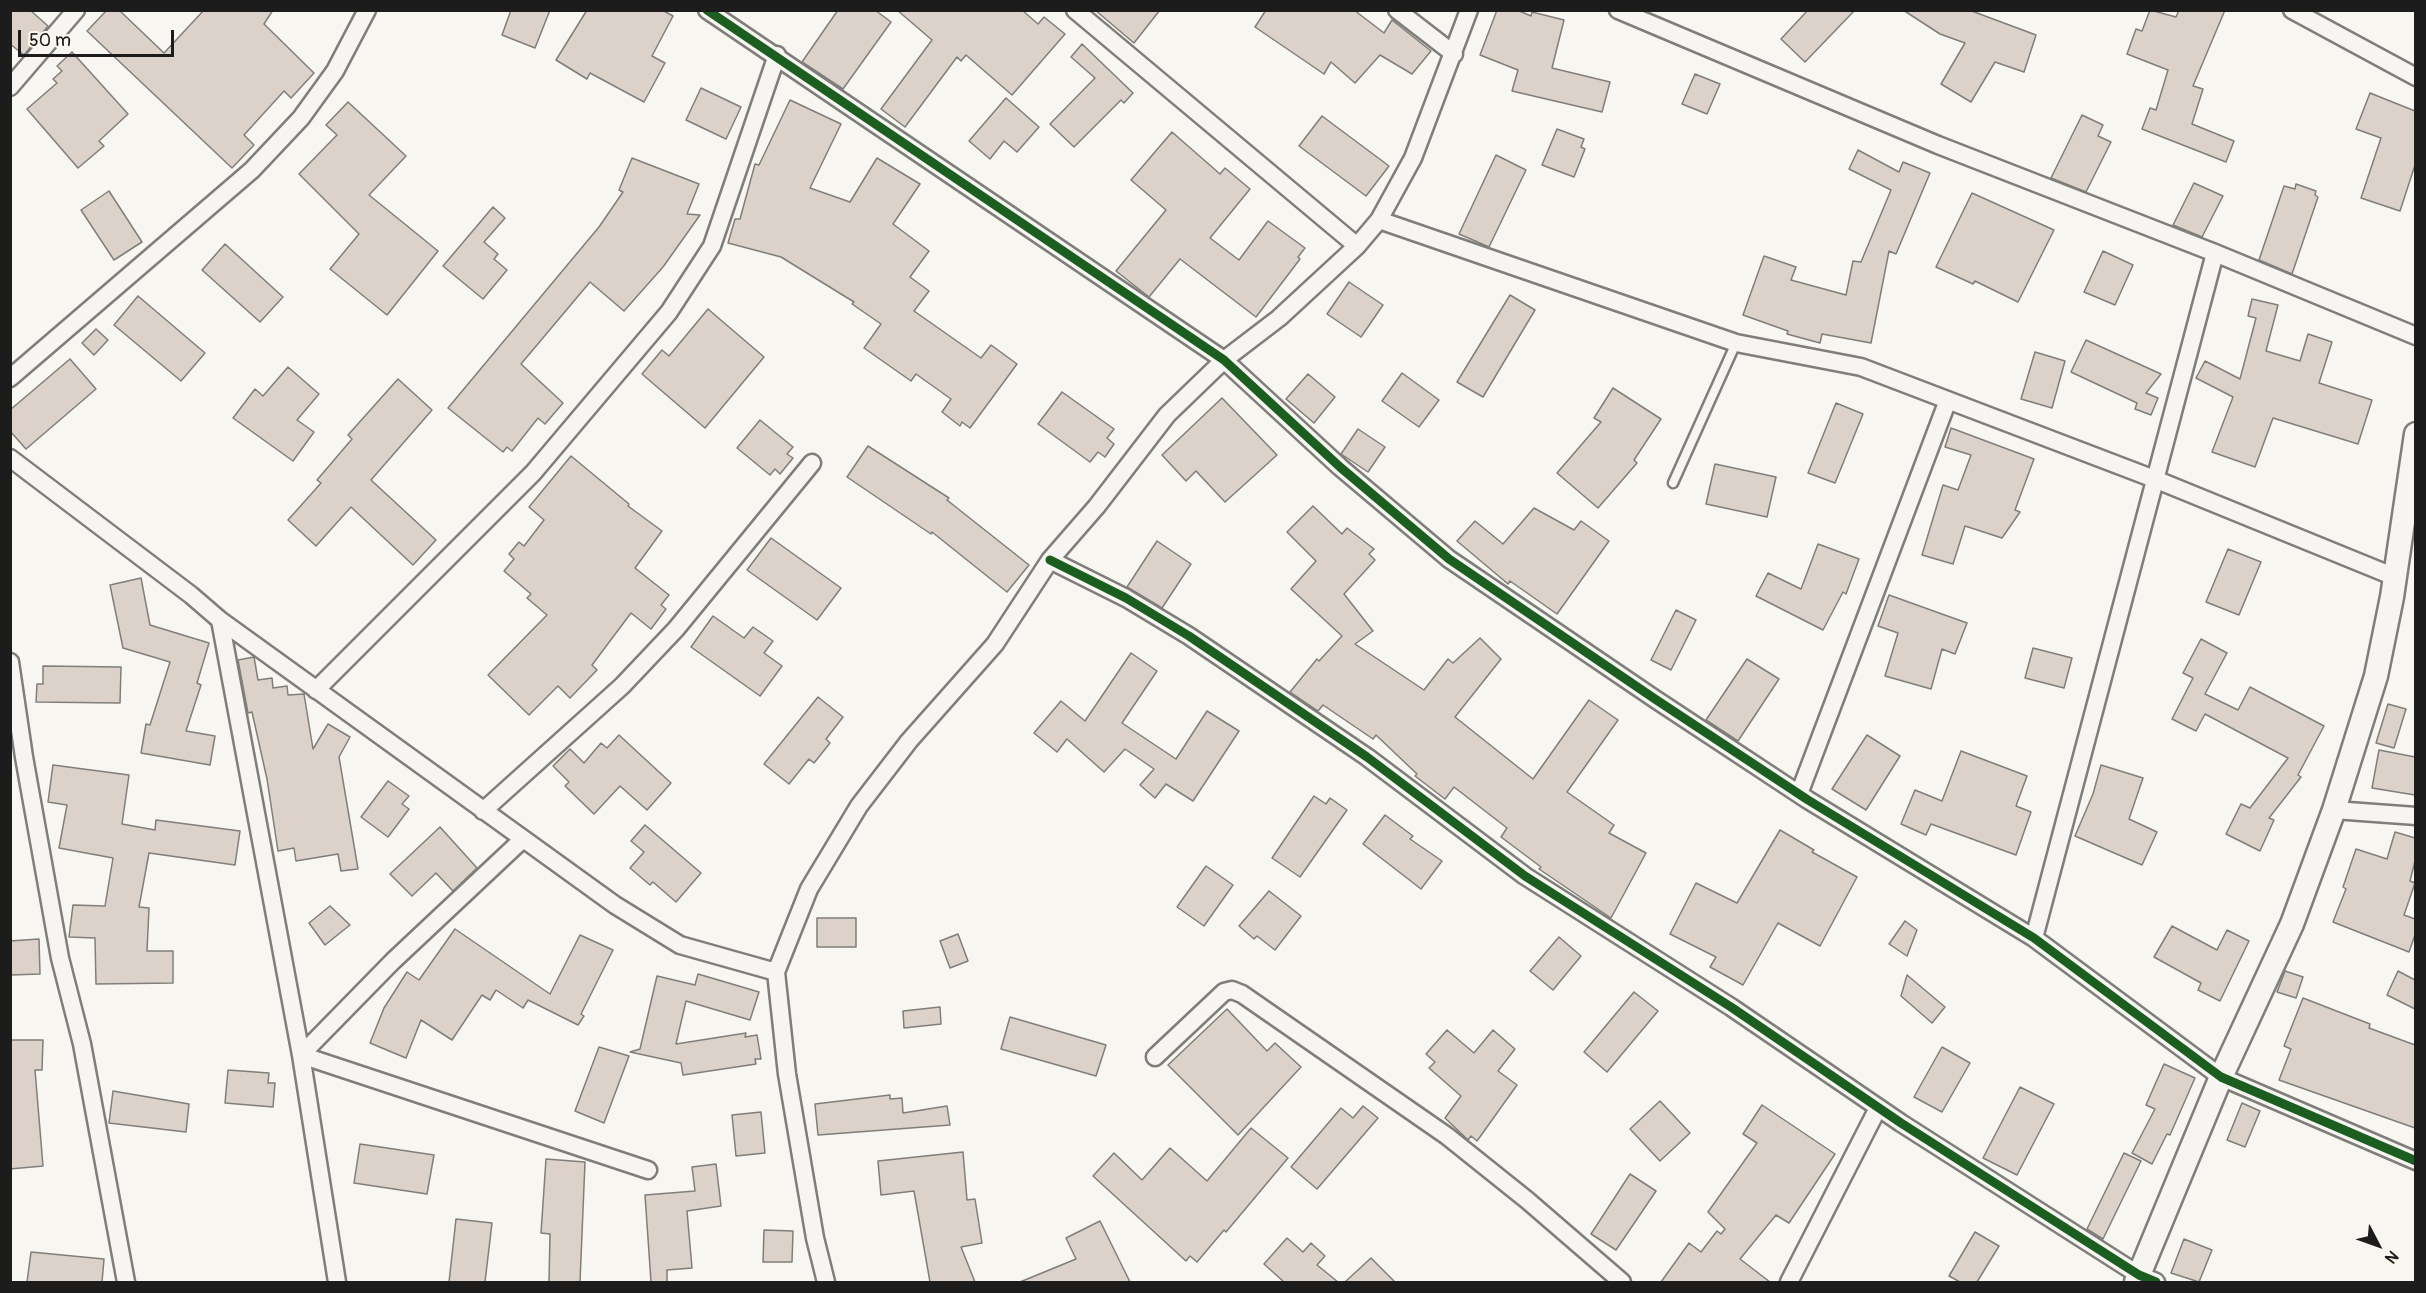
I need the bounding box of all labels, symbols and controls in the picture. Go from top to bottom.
scale bar [21,18,177,56]
text: 50 m [29,29,71,52]
north arrow [2348,1215,2408,1275]
text: N [2380,1246,2403,1267]

